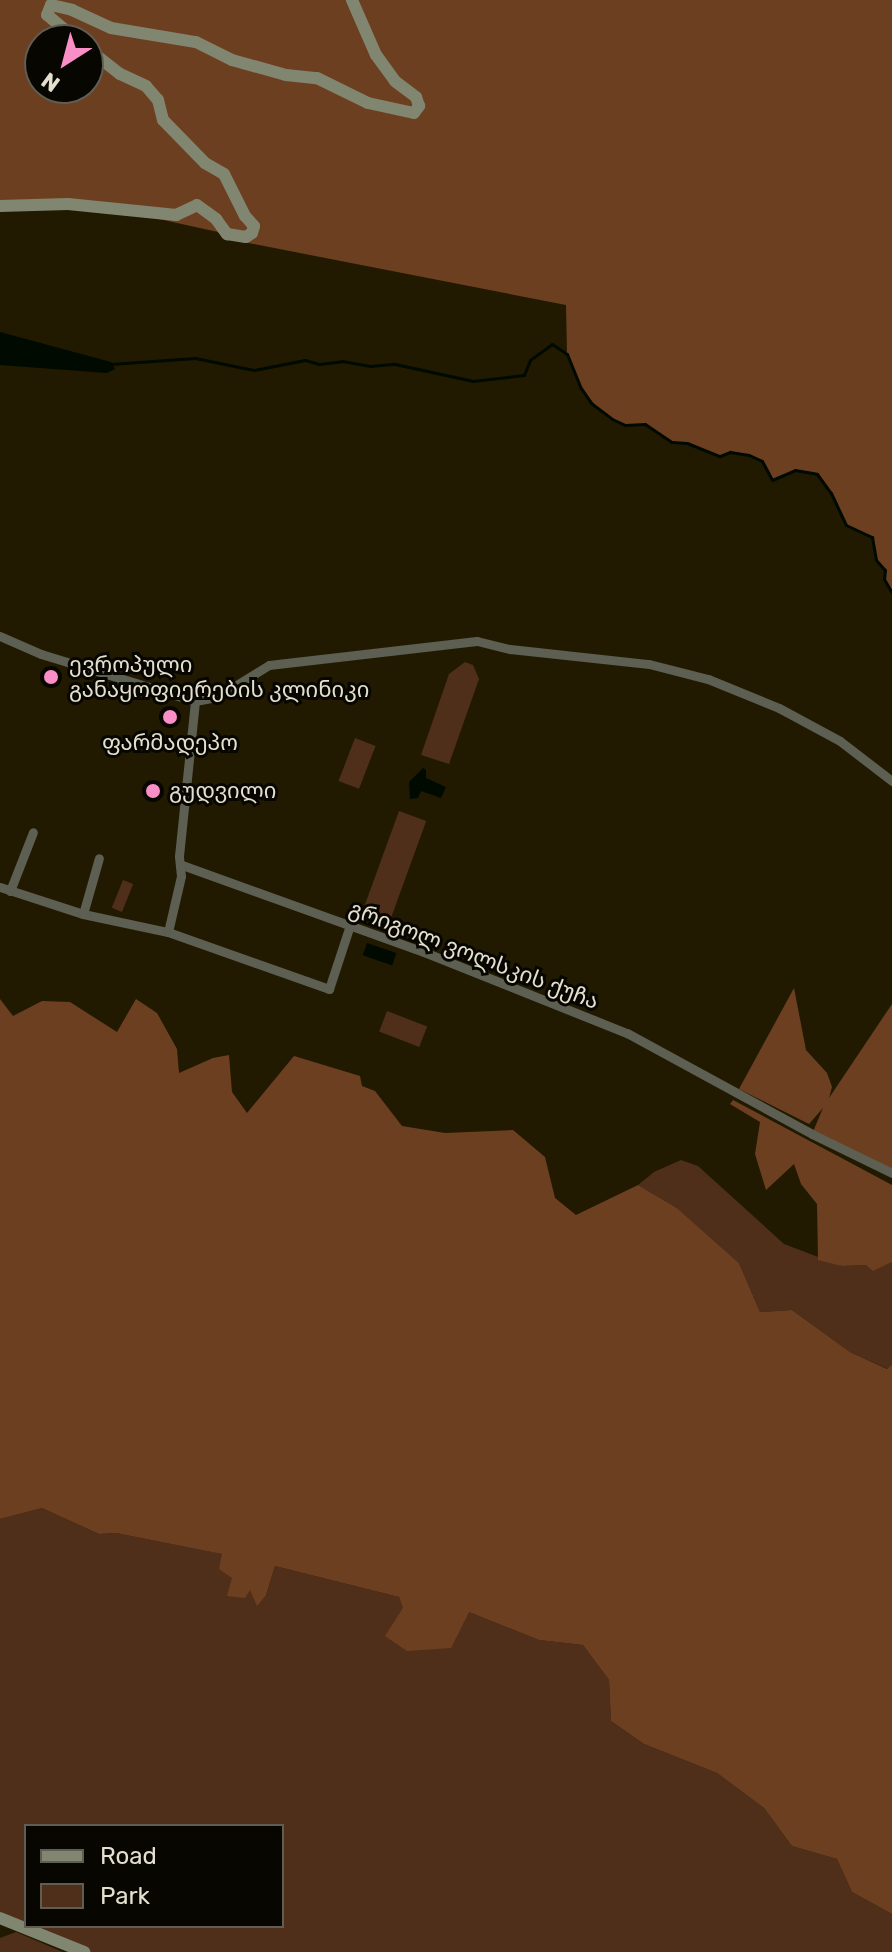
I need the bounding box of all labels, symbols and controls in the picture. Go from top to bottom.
north arrow [24,24,104,104]
text: N [36,67,65,98]
place label: ევროპული განაყოფიერების კლინიკი [69,651,369,702]
marker: ევროპული განაყოფიერების კლინიკი [40,666,62,688]
marker: ფარმადეპო [161,708,179,726]
place label: ფარმადეპო [102,730,238,756]
place label: გუდვილი [169,778,276,804]
marker: გუდვილი [144,782,162,800]
street label: გრიგოლ ვოლსკის ქუჩა [346,895,602,1015]
legend [24,1824,284,1928]
text: Road [100,1842,157,1870]
text: Park [100,1882,150,1910]

